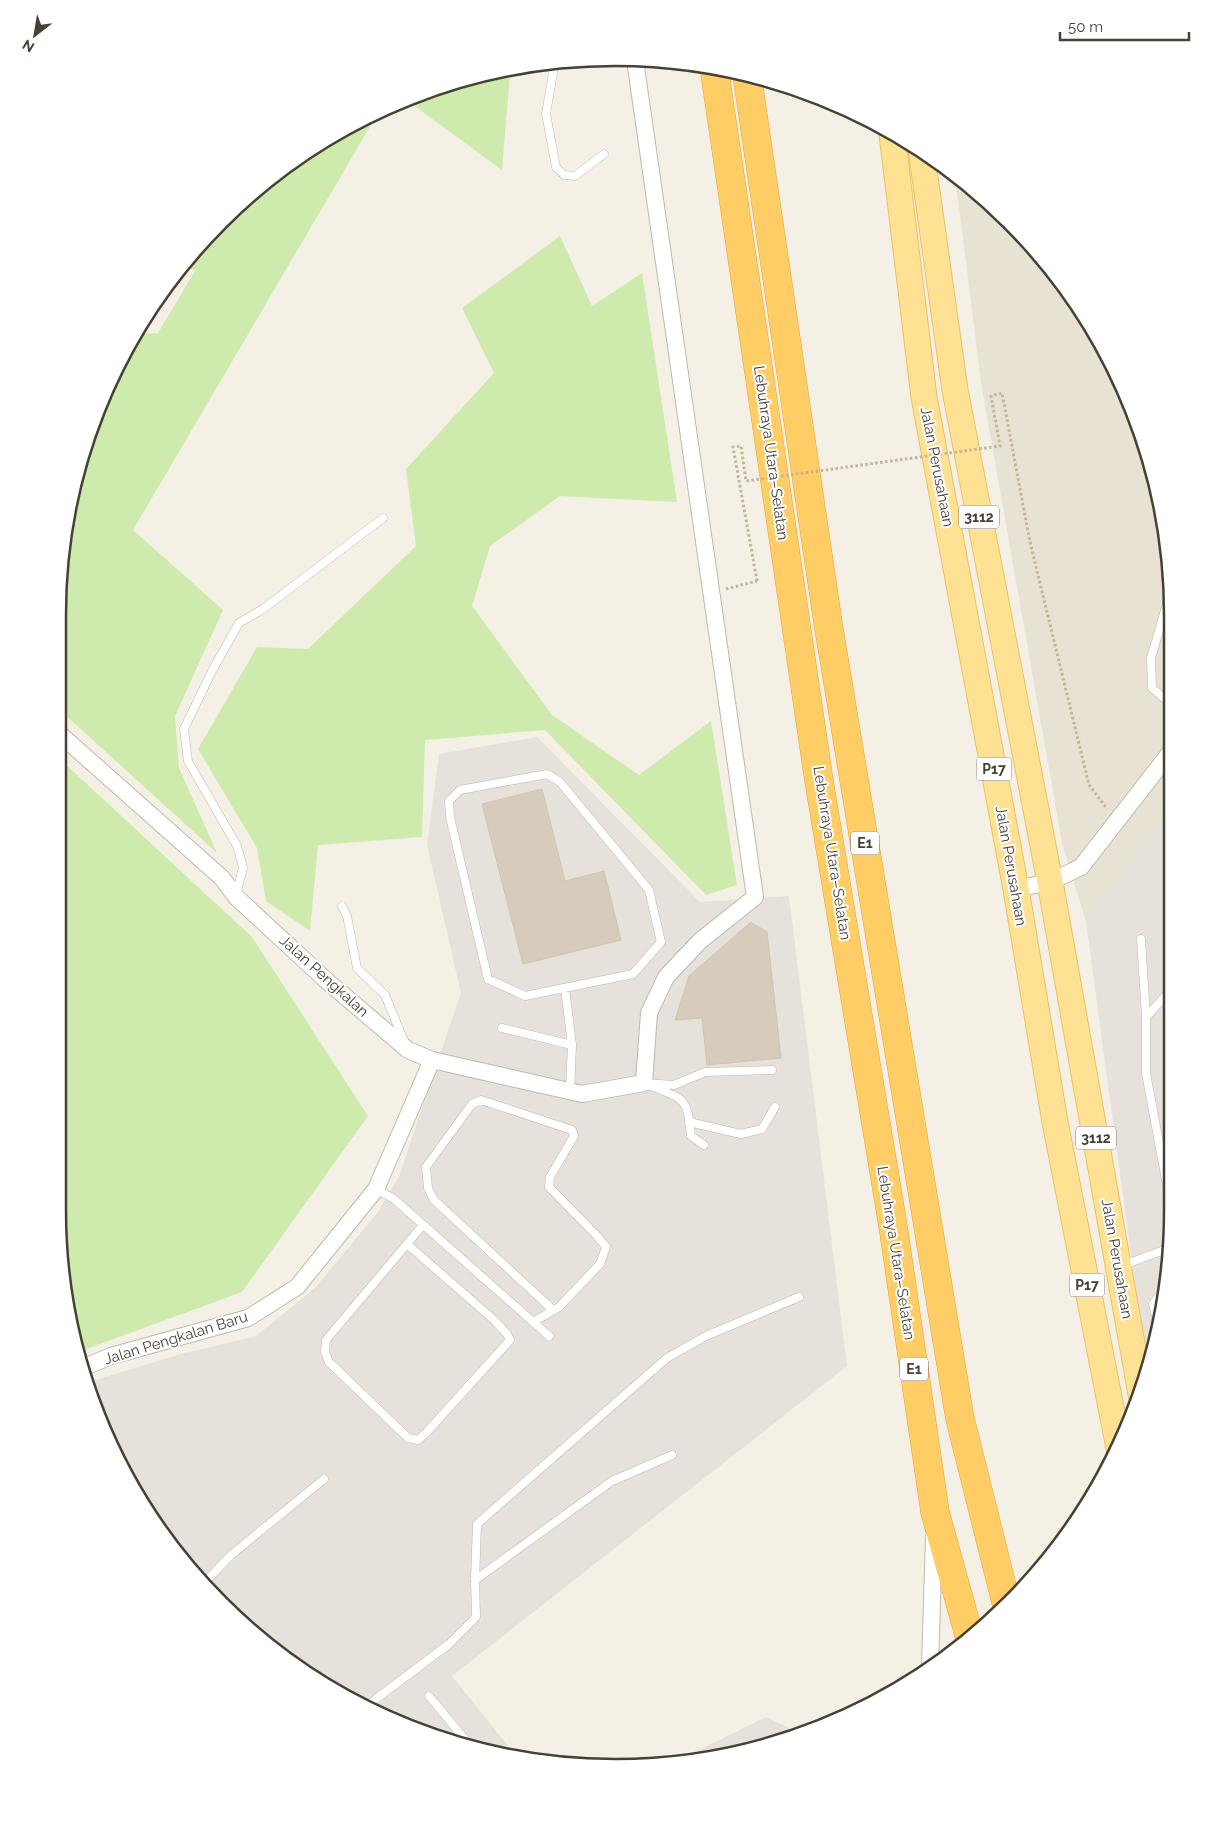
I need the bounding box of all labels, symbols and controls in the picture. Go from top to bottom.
north arrow [10,10,60,60]
scale bar [1060,10,1189,42]
text: 50 m [1068,18,1103,36]
text: N [20,37,37,56]
street label: Lebuhraya Utara–Selatan [750,365,792,541]
street label: Jalan Perusahaan [917,406,957,528]
road number: 3112 [959,506,999,528]
road number: P17 [976,758,1012,781]
street label: Lebuhraya Utara–Selatan [809,765,855,941]
street label: Jalan Perusahaan [992,805,1030,927]
road number: E1 [851,831,879,854]
street label: Jalan Pengkalan [276,931,372,1021]
road number: 3112 [1076,1126,1116,1150]
street label: Lebuhraya Utara–Selatan [873,1165,919,1341]
street label: Jalan Perusahaan [1098,1198,1136,1320]
road number: P17 [1070,1274,1104,1296]
street label: Jalan Pengkalan Baru [102,1308,250,1368]
road number: E1 [900,1358,928,1380]

